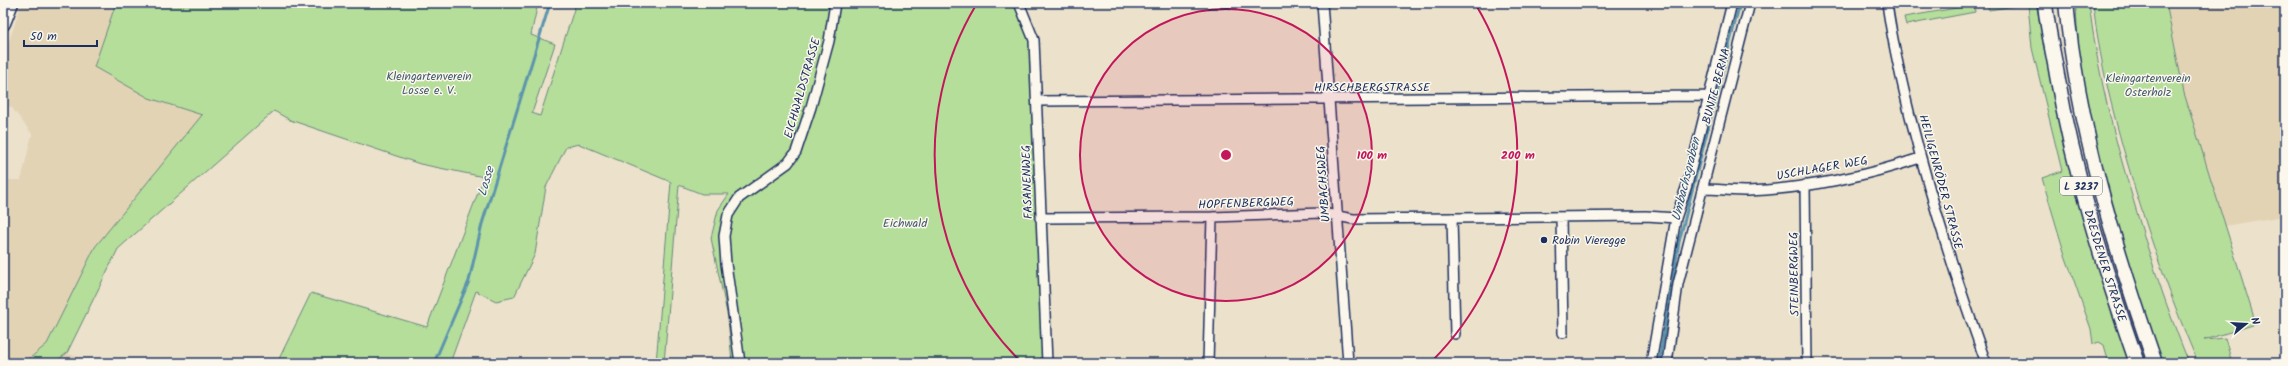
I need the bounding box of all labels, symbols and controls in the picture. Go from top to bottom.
scale bar [24,22,97,48]
text: 50 m [30,27,57,46]
street label: EICHWALDSTRASSE [779,35,826,141]
street label: BUNTE BERNA [1697,46,1736,126]
park label: Kleingartenverein Losse e. V. [386,67,472,100]
park label: Kleingartenverein Osterholz [2105,69,2191,102]
street label: HIRSCHBERGSTRASSE [1314,78,1431,97]
street label: HEILIGENRÖDER STRASSE [1913,112,1968,253]
water label: Umbachsgraben [1666,134,1707,223]
street label: FASANENWEG [1017,145,1038,219]
street label: UMBACHSWEG [1311,145,1336,223]
text: 100 m [1357,146,1387,165]
text: 200 m [1501,146,1535,165]
centre of rings [1219,148,1233,162]
street label: USCHLAGER WEG [1775,151,1869,186]
water label: Losse [472,163,501,199]
road number: L 3237 [2060,177,2102,195]
street label: HOPFENBERGWEG [1198,192,1294,215]
street label: DRESDENER STRASSE [2078,208,2132,326]
park label: Eichwald [883,214,928,233]
place label: Robin Vieregge [1552,231,1626,250]
street label: STEINBERGWEG [1784,232,1805,316]
marker: Robin Vieregge [1539,235,1549,245]
north arrow [2226,304,2266,344]
text: N [2245,315,2264,327]

